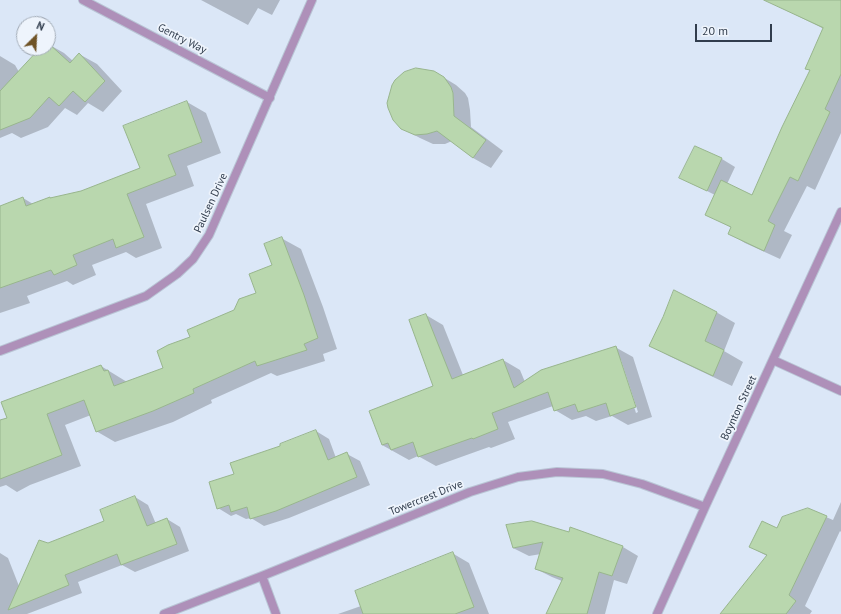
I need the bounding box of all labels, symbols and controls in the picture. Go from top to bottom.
north arrow [16,16,56,56]
scale bar [697,16,774,42]
text: N [34,18,47,34]
street label: Gentry Way [155,21,209,57]
text: 20 m [702,23,728,38]
street label: Paulsen Drive [191,171,231,235]
street label: Boynton Street [718,374,760,442]
street label: Towercrest Drive [387,477,465,519]

